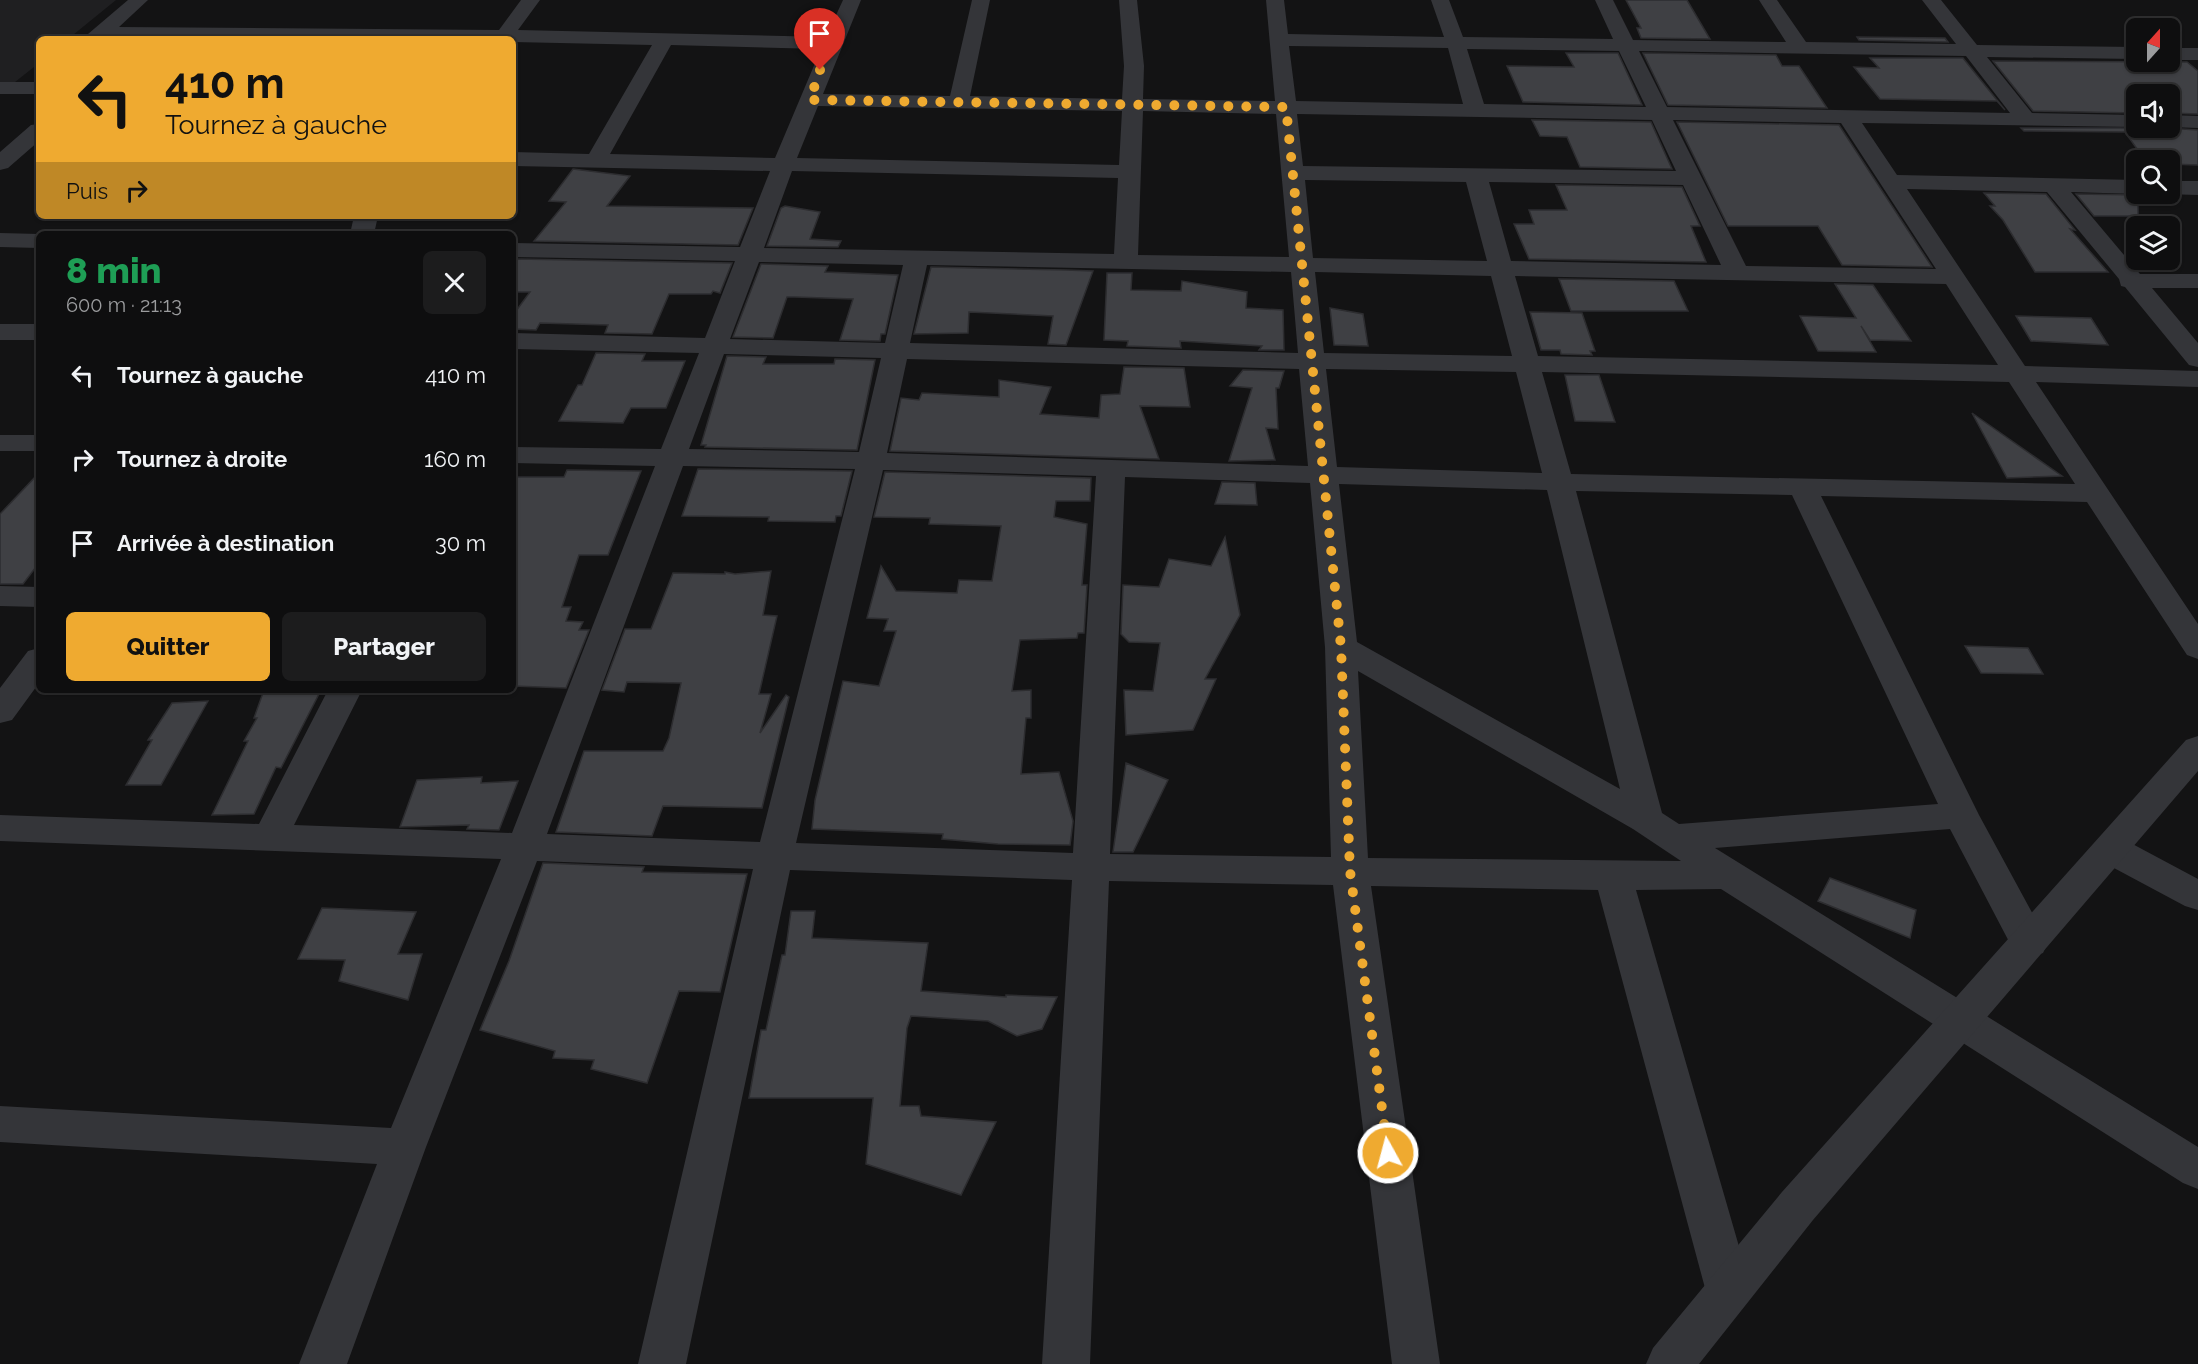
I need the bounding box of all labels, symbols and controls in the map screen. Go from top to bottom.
pin [794,8,845,70]
icon: arrive [803,17,836,50]
north arrow [2126,18,2180,72]
map controls [2126,18,2180,270]
text: 410 m [165,59,285,108]
icon: left [66,60,144,138]
button: sound [2126,84,2180,138]
text: Tournez à gauche [165,109,387,140]
button: search [2126,150,2180,204]
icon: right [120,174,153,207]
text: Puis [66,178,108,204]
button: layers [2126,216,2180,270]
text: 8 min [66,249,162,291]
button: close [423,251,486,314]
text: 600 m · 21:13 [66,293,182,317]
icon: left [66,359,99,392]
text: Tournez à gauche [117,362,303,388]
text: 410 m [425,362,486,388]
icon: right [66,443,99,476]
text: Tournez à droite [117,446,287,472]
text: 160 m [424,446,486,472]
icon: arrive [66,527,99,560]
text: Arrivée à destination [117,530,334,556]
text: 30 m [435,530,486,556]
button: Quitter [66,612,270,681]
button: Partager [282,612,486,681]
position arrow [1356,1121,1420,1185]

